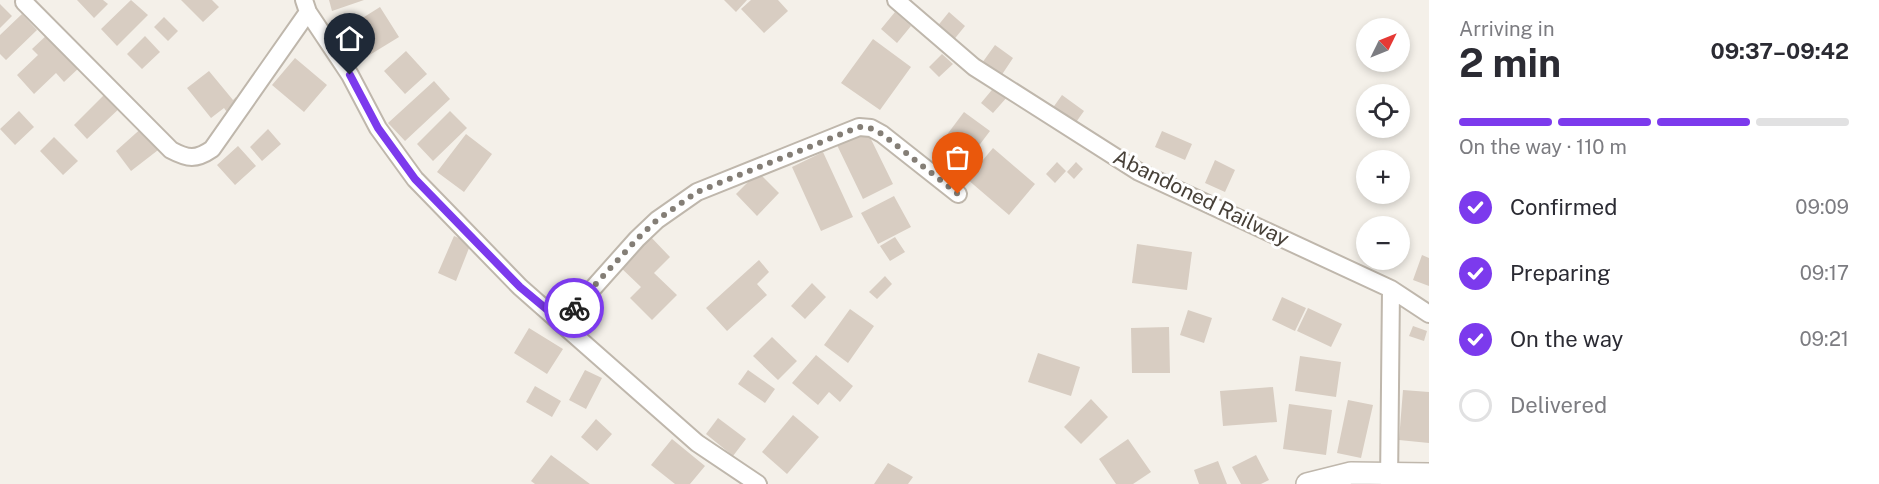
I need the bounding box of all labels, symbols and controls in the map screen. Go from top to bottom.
pin [324,13,375,75]
text: Arriving in [1459,17,1554,41]
north arrow [1356,18,1410,72]
map controls [1356,18,1410,270]
icon: home [333,22,366,55]
text: 09:37–09:42 [1711,38,1849,64]
text: 2 min [1459,40,1561,86]
button: locate [1356,84,1410,138]
pin [932,132,983,194]
text: On the way · 110 m [1459,135,1627,159]
icon: bag [941,141,974,174]
street label: Abandoned Railway [1109,144,1293,251]
button: + [1356,150,1410,204]
icon: check [1459,191,1492,224]
text: Confirmed [1510,194,1617,220]
text: 09:09 [1795,195,1849,219]
button: − [1356,216,1410,270]
icon: check [1459,257,1492,290]
text: Preparing [1510,260,1611,286]
text: 09:17 [1800,261,1849,285]
courier [544,278,604,338]
icon: bike [558,292,591,325]
icon: check [1459,323,1492,356]
text: On the way [1510,326,1623,352]
text: 09:21 [1799,327,1849,351]
text: Delivered [1510,392,1607,418]

